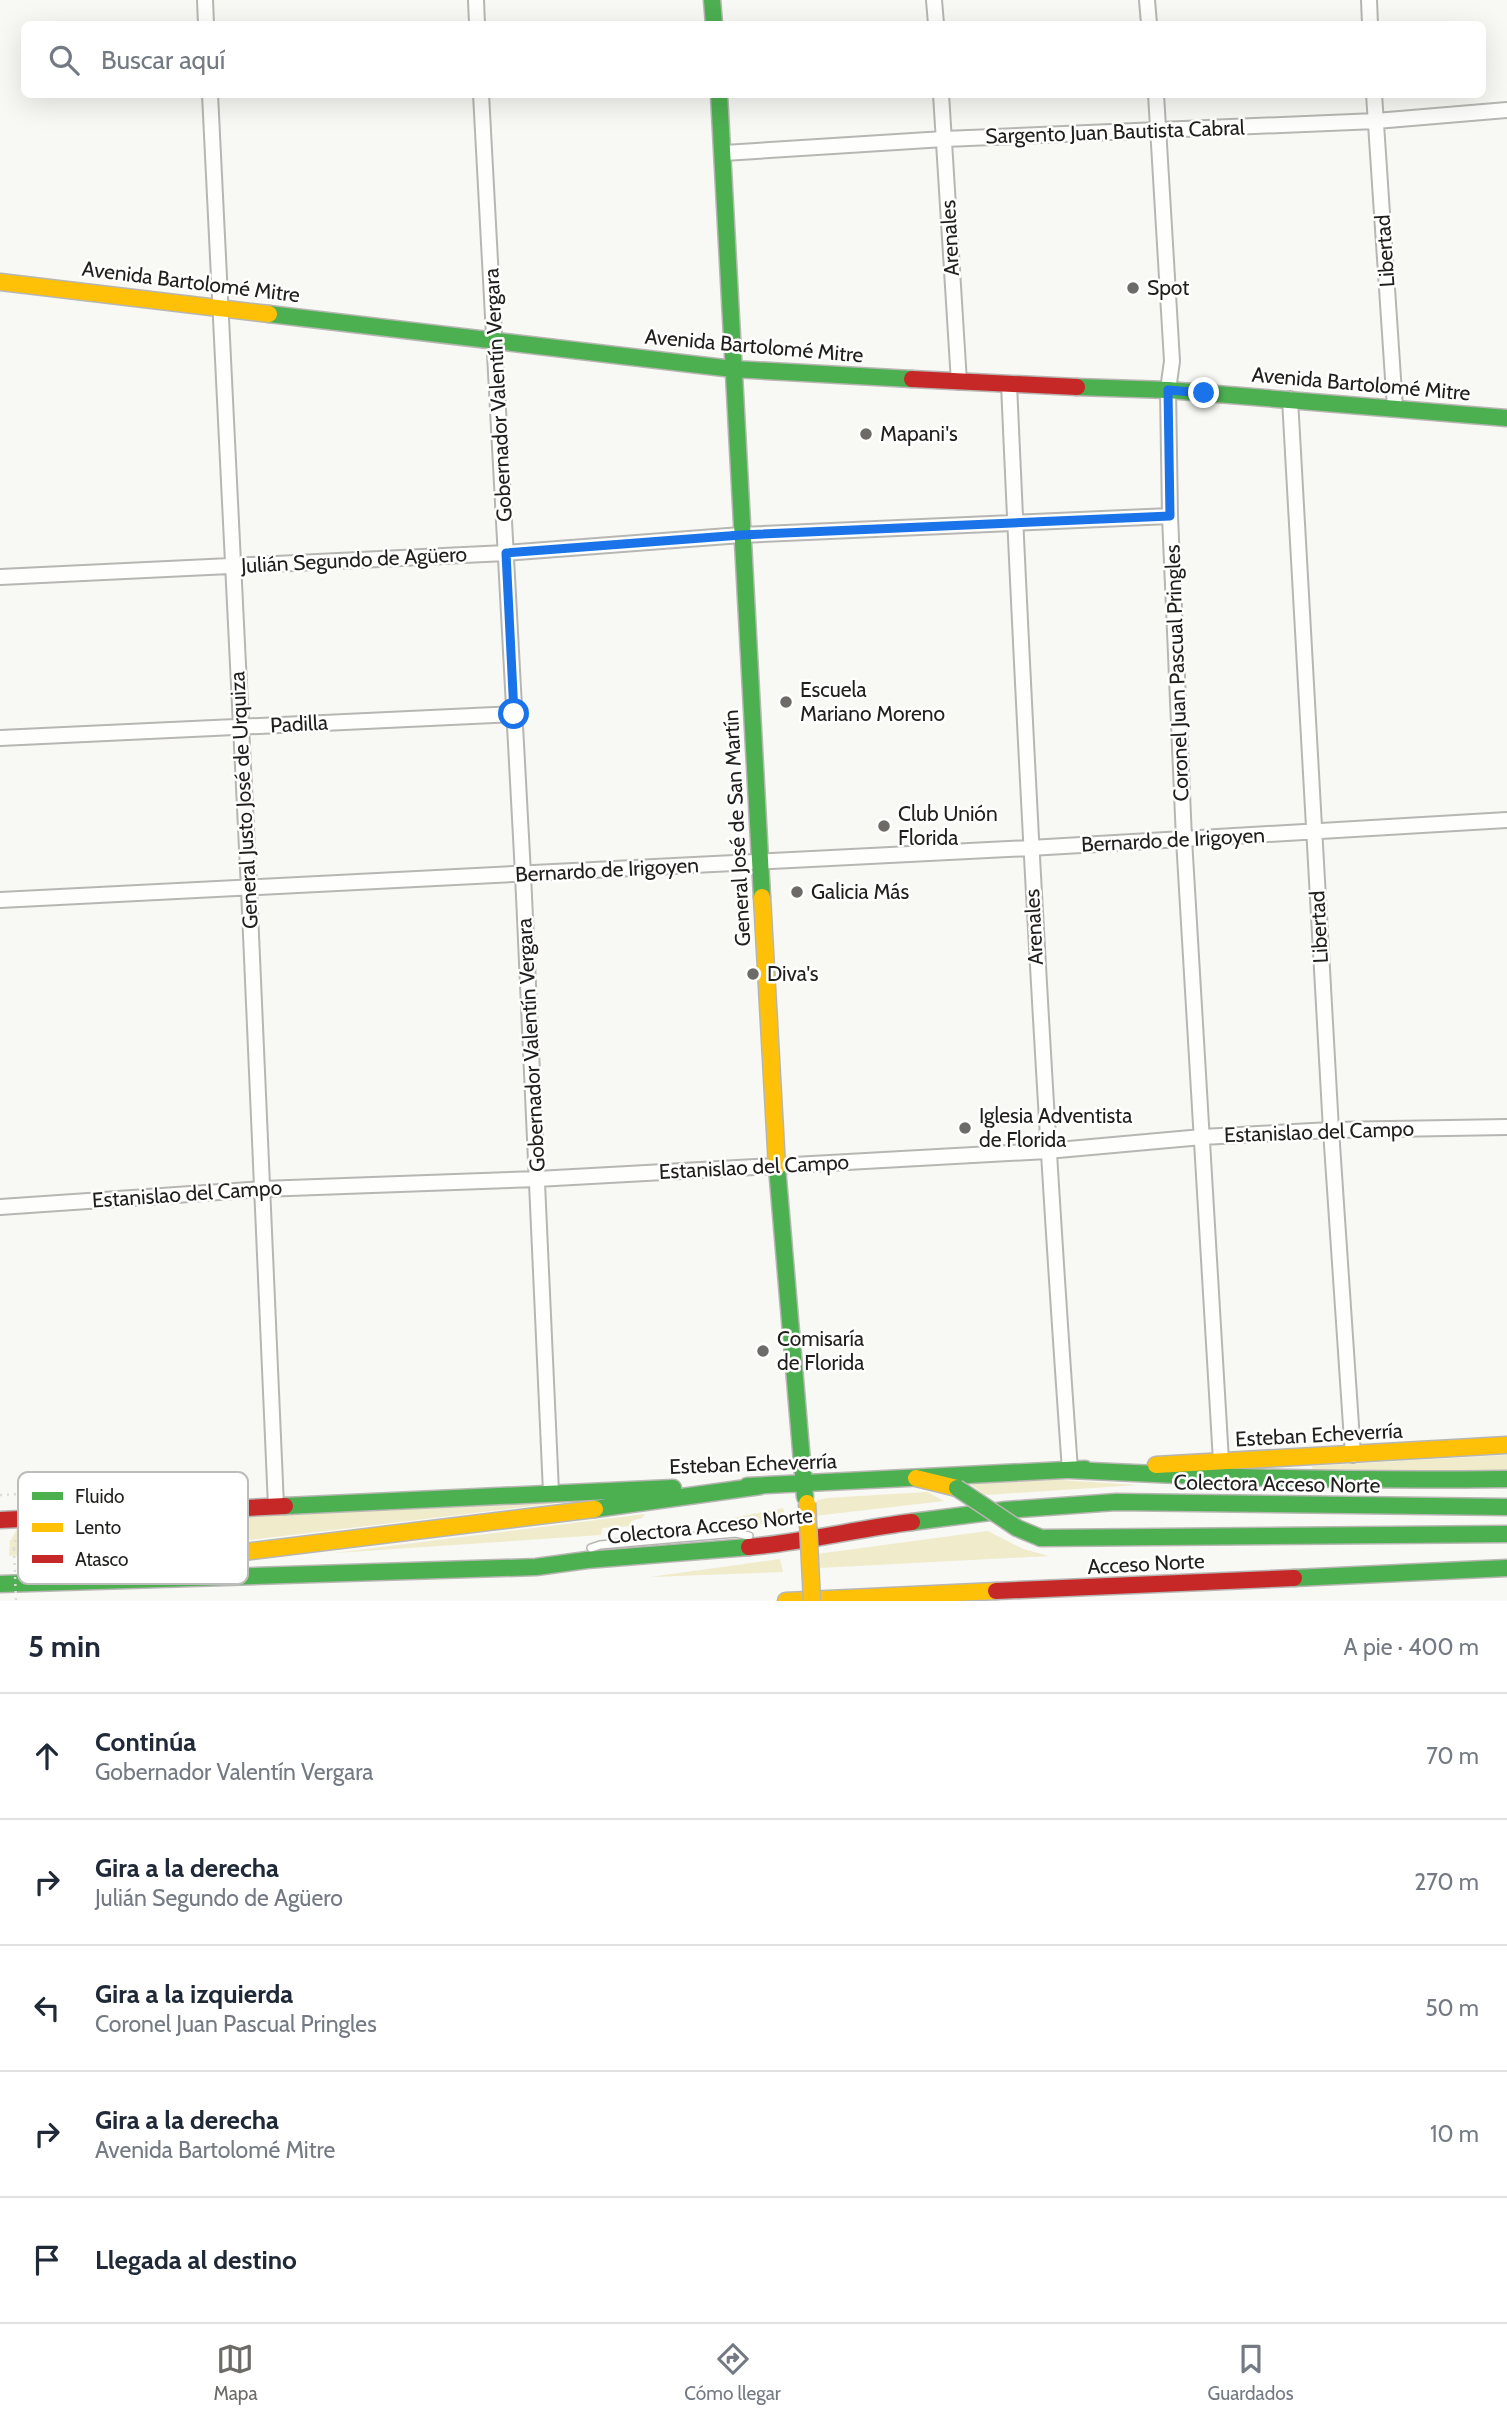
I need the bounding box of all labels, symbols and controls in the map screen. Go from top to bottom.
search box [21,21,1486,98]
icon: search [45,41,83,79]
text: Buscar aquí [101,44,225,76]
street label: Sargento Juan Bautista Cabral [985,114,1245,149]
street label: Arenales [935,199,964,277]
street label: Libertad [1369,214,1400,288]
street label: Avenida Bartolomé Mitre [81,256,302,307]
street label: Gobernador Valentín Vergara [478,267,517,523]
place label: Spot [1147,275,1189,300]
marker: Spot [1125,280,1141,296]
street label: Avenida Bartolomé Mitre [644,323,865,368]
street label: Avenida Bartolomé Mitre [1251,361,1472,406]
route end [1188,377,1219,408]
place label: Mapani's [880,421,958,446]
marker: Mapani's [858,426,874,442]
street label: Julián Segundo de Agüero [239,541,468,578]
street label: Coronel Juan Pascual Pringles [1160,544,1193,802]
street label: General Justo José de Urquiza [224,671,263,929]
place label: Escuela Mariano Moreno [800,677,945,726]
marker: Escuela Mariano Moreno [778,694,794,710]
route start [498,698,529,729]
street label: General José de San Martín [718,709,755,947]
street label: Padilla [269,710,329,737]
place label: Club Unión Florida [898,801,998,850]
marker: Club Unión Florida [876,818,892,834]
street label: Bernardo de Irigoyen [1080,822,1266,857]
street label: Bernardo de Irigoyen [514,852,700,887]
place label: Galicia Más [811,879,909,904]
marker: Galicia Más [789,884,805,900]
street label: Arenales [1019,888,1048,966]
street label: Libertad [1304,890,1333,964]
street label: Gobernador Valentín Vergara [511,917,550,1173]
place label: Diva's [767,961,819,986]
marker: Diva's [745,966,761,982]
place label: Iglesia Adventista de Florida [979,1103,1132,1152]
street label: Estanislao del Campo [1223,1116,1415,1147]
marker: Iglesia Adventista de Florida [957,1120,973,1136]
street label: Estanislao del Campo [658,1149,850,1184]
street label: Estanislao del Campo [91,1174,283,1213]
place label: Comisaría de Florida [777,1326,864,1375]
marker: Comisaría de Florida [755,1343,771,1359]
street label: Esteban Echeverría [1235,1418,1403,1451]
street label: Esteban Echeverría [669,1448,837,1479]
street label: Colectora Acceso Norte [1173,1469,1381,1498]
legend [18,1472,248,1584]
text: Fluido [75,1485,124,1508]
street label: Colectora Acceso Norte [606,1502,814,1549]
text: Lento [75,1516,121,1539]
text: Atasco [75,1548,129,1571]
street label: Acceso Norte [1087,1548,1206,1579]
text: 5 min [28,1628,101,1665]
text: A pie · 400 m [1344,1633,1479,1661]
text: Continúa [95,1726,196,1758]
icon: ahead [28,1737,66,1775]
text: 70 m [1426,1742,1479,1770]
text: Gobernador Valentín Vergara [95,1758,373,1786]
text: Gira a la derecha [95,1852,279,1884]
icon: right [28,1863,66,1901]
text: 270 m [1414,1868,1479,1896]
text: Julián Segundo de Agüero [95,1884,343,1912]
text: Gira a la izquierda [95,1978,293,2010]
icon: left [28,1989,66,2027]
text: 50 m [1425,1994,1479,2022]
text: Coronel Juan Pascual Pringles [95,2010,377,2038]
text: Gira a la derecha [95,2104,279,2136]
icon: right [28,2115,66,2153]
text: 10 m [1430,2120,1479,2148]
text: Avenida Bartolomé Mitre [95,2136,335,2164]
icon: arrive [28,2241,66,2279]
text: Llegada al destino [95,2244,297,2276]
tab: Mapa [213,2340,258,2405]
tab: Cómo llegar [684,2340,781,2405]
tab: Guardados [1208,2340,1294,2405]

